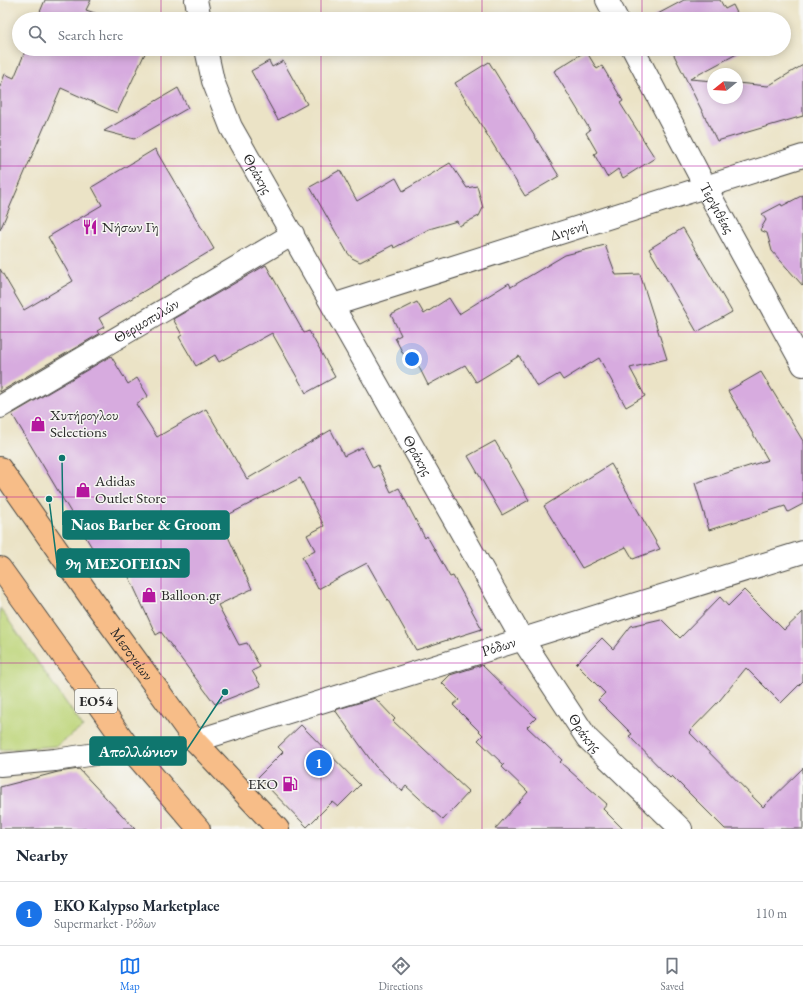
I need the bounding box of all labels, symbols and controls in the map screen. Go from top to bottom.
search box [12,12,791,56]
icon: search [26,23,48,45]
text: Search here [58,25,123,44]
north arrow [707,68,743,104]
street label: Θράκης [239,150,277,197]
street label: Τερψιθέας [696,179,739,237]
street label: Διγενή [547,215,589,245]
place label: Νήσων Γη [102,217,159,236]
restaurant icon: Νήσων Γη [81,218,99,236]
street label: Θερμοπυλών [110,293,182,347]
your location [402,349,422,369]
place label: Χυτήρογλου Selections [49,405,119,441]
shop icon: Χυτήρογλου Selections [29,415,47,433]
street label: Θράκης [399,431,437,479]
place label: Adidas Outlet Store [94,471,166,507]
shop icon: Adidas Outlet Store [74,481,92,499]
callout: Naos Barber & Groom [63,511,229,539]
text: Naos Barber & Groom [71,514,221,535]
callout: 9η ΜΕΣΟΓΕΙΩΝ [57,549,189,577]
text: 9η ΜΕΣΟΓΕΙΩΝ [65,553,181,574]
place label: Balloon.gr [161,585,221,604]
shop icon: Balloon.gr [140,586,158,604]
street label: Μεσογείων [106,623,158,684]
street label: Ρόδων [479,632,518,660]
road number: ΕΟ54 [75,689,117,713]
street label: Θράκης [564,710,606,756]
callout: Απολλώνιον [90,737,186,765]
text: Απολλώνιον [97,741,178,762]
pin: 1 [306,748,332,778]
place label: EKO [248,774,278,793]
fuel station icon: EKO [281,775,299,793]
text: Nearby [16,844,68,866]
text: EKO Kalypso Marketplace [54,896,220,915]
text: 1 [26,905,32,922]
text: 110 m [756,905,787,922]
text: Supermarket · Ρόδων [54,915,156,932]
tab: Map [119,955,141,993]
tab: Directions [379,955,423,993]
tab: Saved [661,955,684,993]

